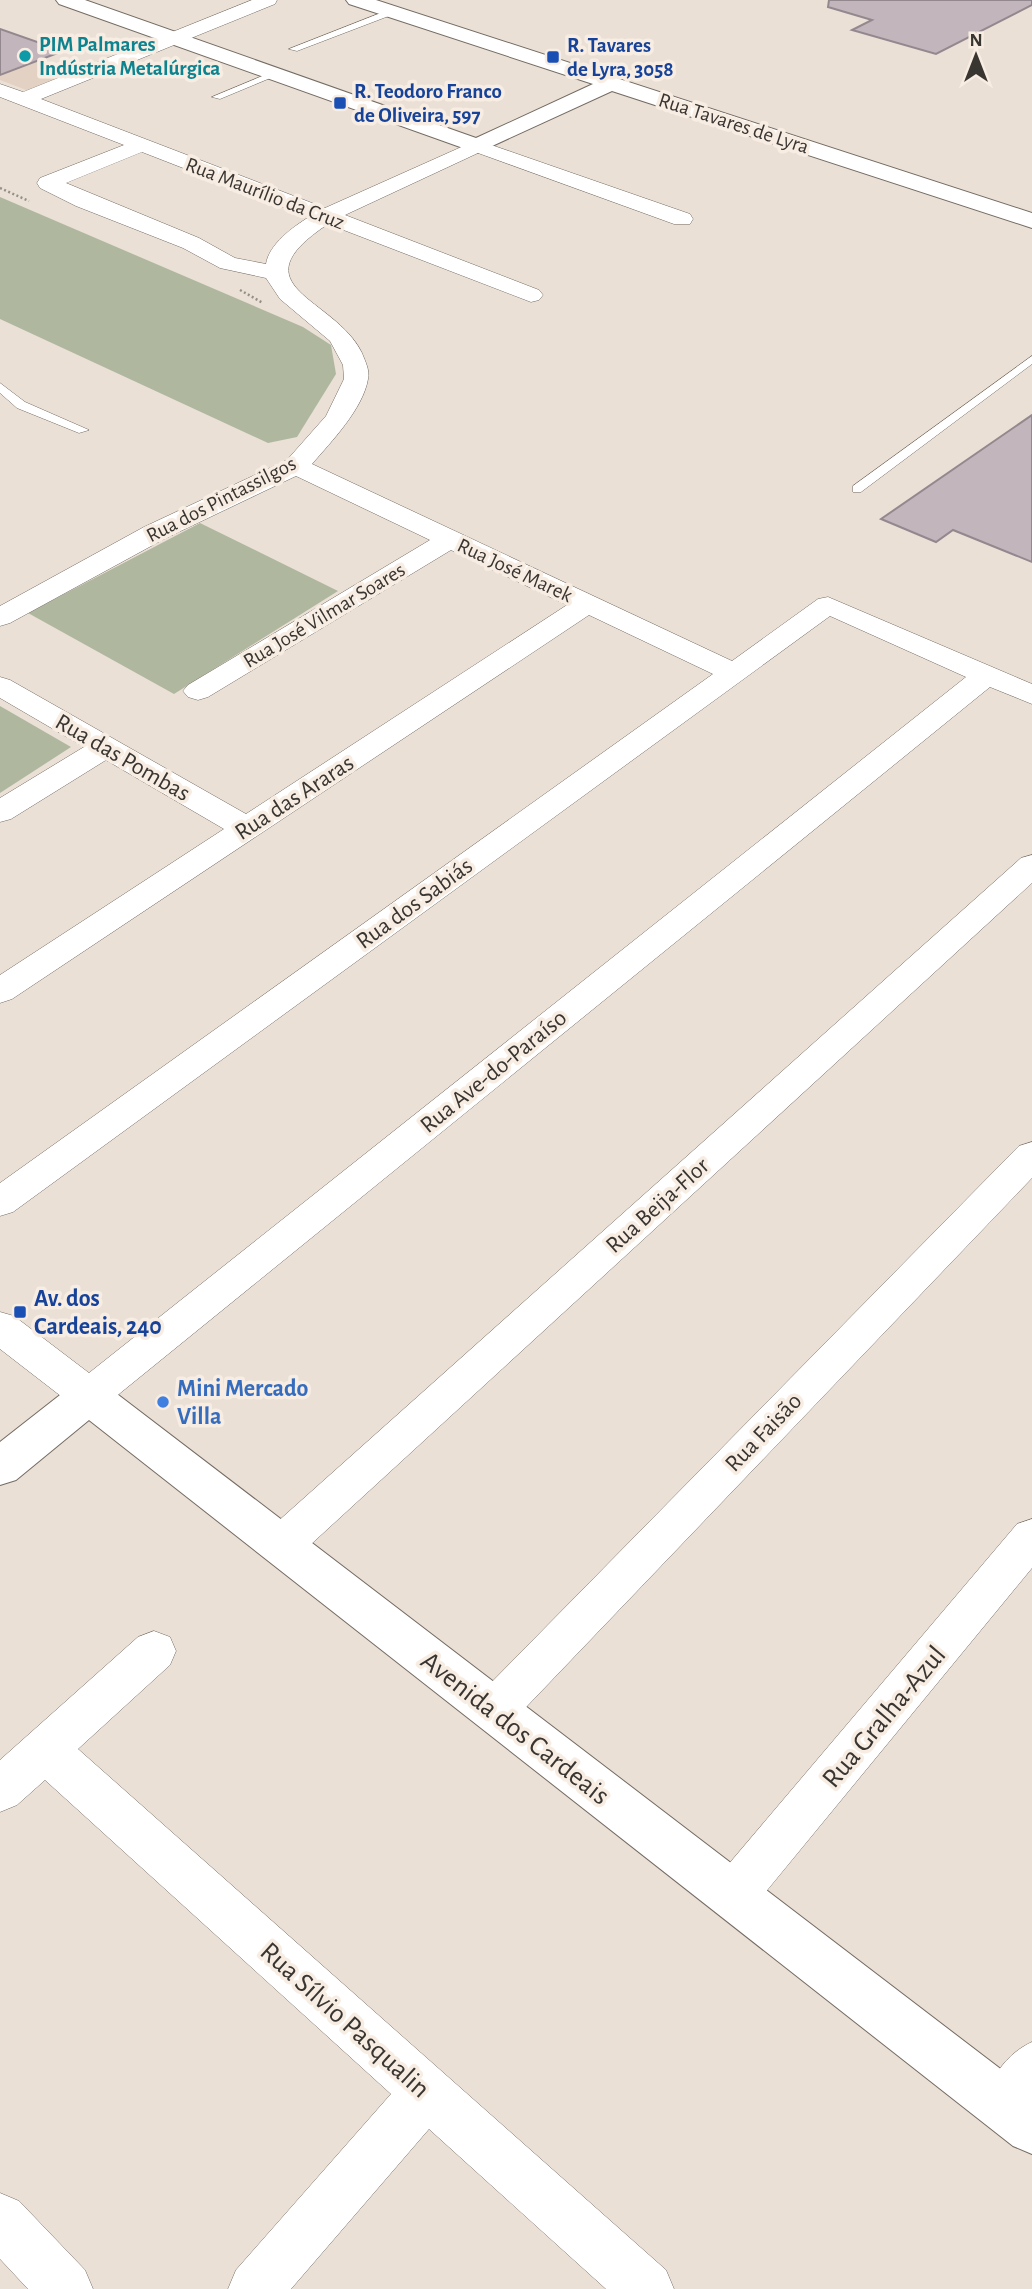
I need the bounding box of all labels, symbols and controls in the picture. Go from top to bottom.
north arrow [941,21,1011,91]
text: N [969,31,983,50]
place label: PIM Palmares Indústria Metalúrgica [39,34,220,79]
place label: R. Tavares de Lyra, 3058 [567,35,674,80]
marker: PIM Palmares Indústria Metalúrgica [17,48,33,64]
marker: R. Tavares de Lyra, 3058 [545,49,561,65]
place label: R. Teodoro Franco de Oliveira, 597 [354,81,502,126]
street label: Rua Tavares de Lyra [656,89,812,158]
marker: R. Teodoro Franco de Oliveira, 597 [332,95,348,111]
street label: Rua Maurílio da Cruz [183,154,347,233]
street label: Rua dos Pintassilgos [143,453,299,546]
street label: Rua José Marek [454,535,576,606]
street label: Rua José Vilmar Soares [240,559,409,672]
street label: Rua das Pombas [51,710,194,806]
street label: Rua das Araras [231,751,358,845]
street label: Rua dos Sabiás [352,854,477,954]
street label: Rua Ave-do-Paraíso [416,1006,571,1138]
street label: Rua Beija-Flor [602,1153,714,1258]
place label: Av. dos Cardeais, 240 [34,1287,162,1339]
marker: Av. dos Cardeais, 240 [12,1304,28,1320]
place label: Mini Mercado Villa [177,1377,309,1429]
street label: Rua Faisão [721,1389,807,1476]
marker: Mini Mercado Villa [155,1394,171,1410]
street label: Rua Gralha-Azul [817,1641,952,1793]
street label: Avenida dos Cardeais [415,1647,614,1810]
street label: Rua Sílvio Pasqualin [254,1937,435,2104]

